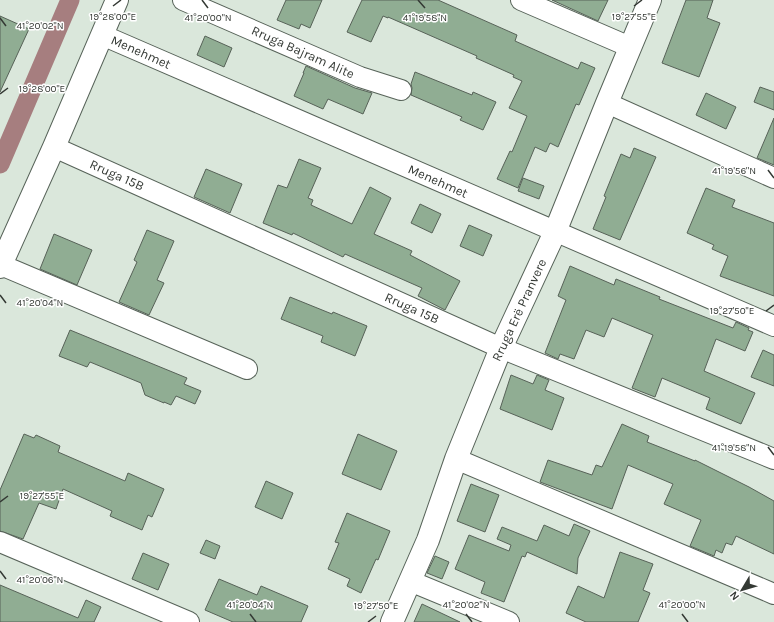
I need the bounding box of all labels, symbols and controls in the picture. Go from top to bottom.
text: 19°28'00"E [90,11,136,23]
text: 19°27'55"E [612,11,656,23]
text: 41°20'00"N [184,12,232,24]
text: 41°19'58"N [403,12,447,24]
text: 41°20'02"N [17,20,64,32]
street label: Rruga Bajram Alite [249,23,357,82]
street label: Menehmet [109,32,173,72]
text: 19°28'00"E [19,83,65,95]
street label: Rruga 15B [88,156,146,194]
street label: Menehmet [406,161,470,201]
text: 41°19'56"N [712,165,756,177]
street label: Rruga Erë Pranvere [489,256,549,364]
street label: Rruga 15B [383,289,441,327]
text: 41°20'04"N [17,297,63,309]
text: 19°27'50"E [710,305,754,317]
text: 41°19'58"N [712,442,756,454]
text: 19°27'55"E [20,490,64,502]
north arrow [722,570,762,610]
text: 41°20'06"N [17,574,63,586]
text: N [727,589,742,603]
text: 41°20'04"N [227,599,273,611]
text: 41°20'02"N [443,599,490,611]
text: 41°20'00"N [658,599,706,611]
text: 19°27'50"E [354,600,398,612]

